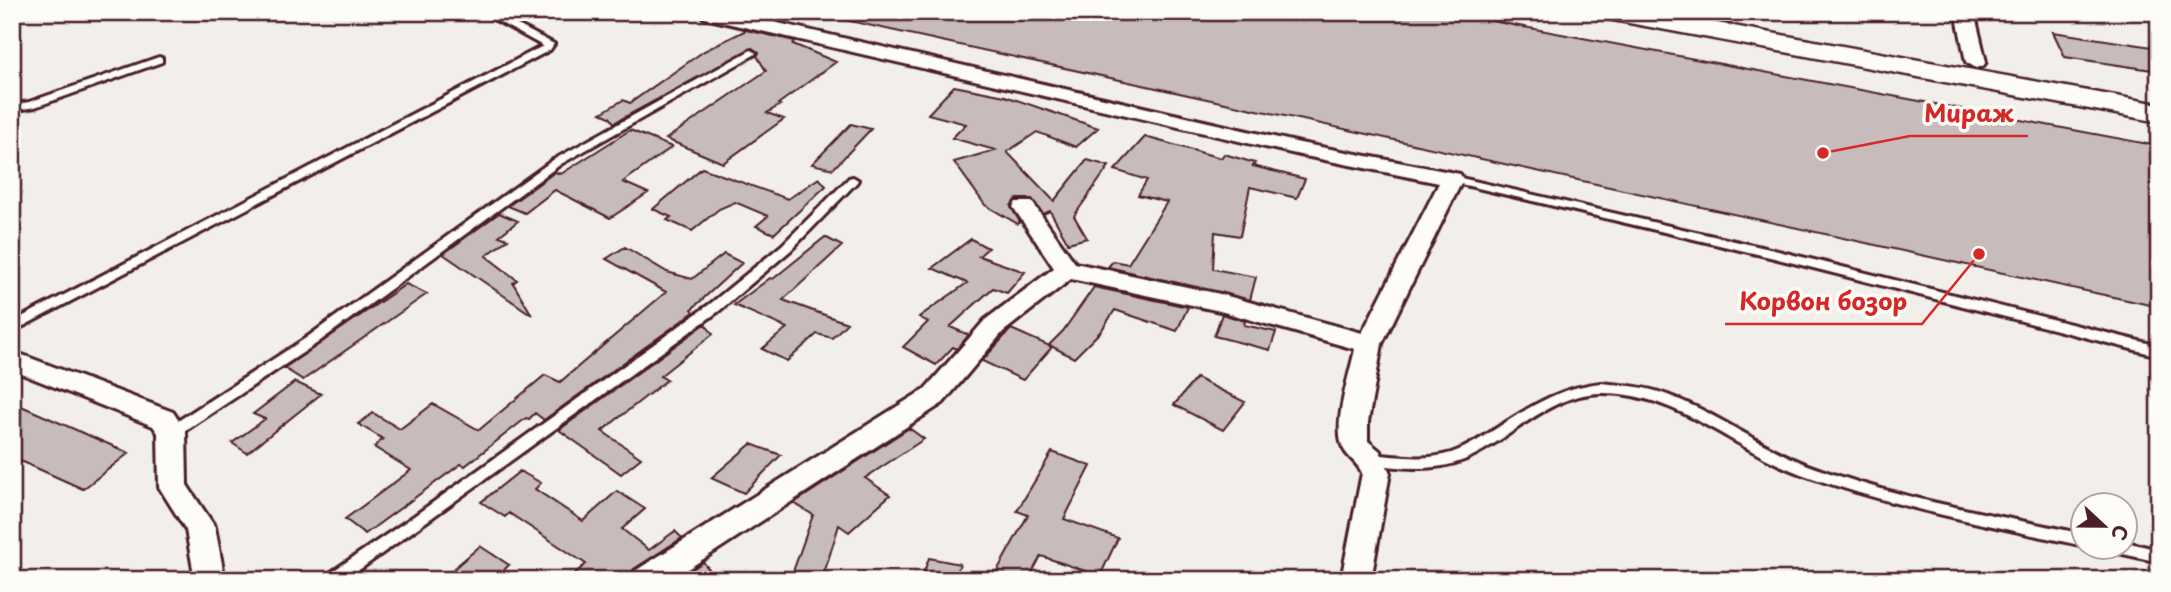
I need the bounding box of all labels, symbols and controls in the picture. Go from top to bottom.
callout: Мираж [1910,91,2028,136]
text: Мираж [1924,94,2014,130]
callout: Корвон бозор [1725,279,1922,324]
text: Корвон бозор [1739,282,1907,318]
north arrow [2070,490,2140,560]
text: С [2105,521,2136,545]

